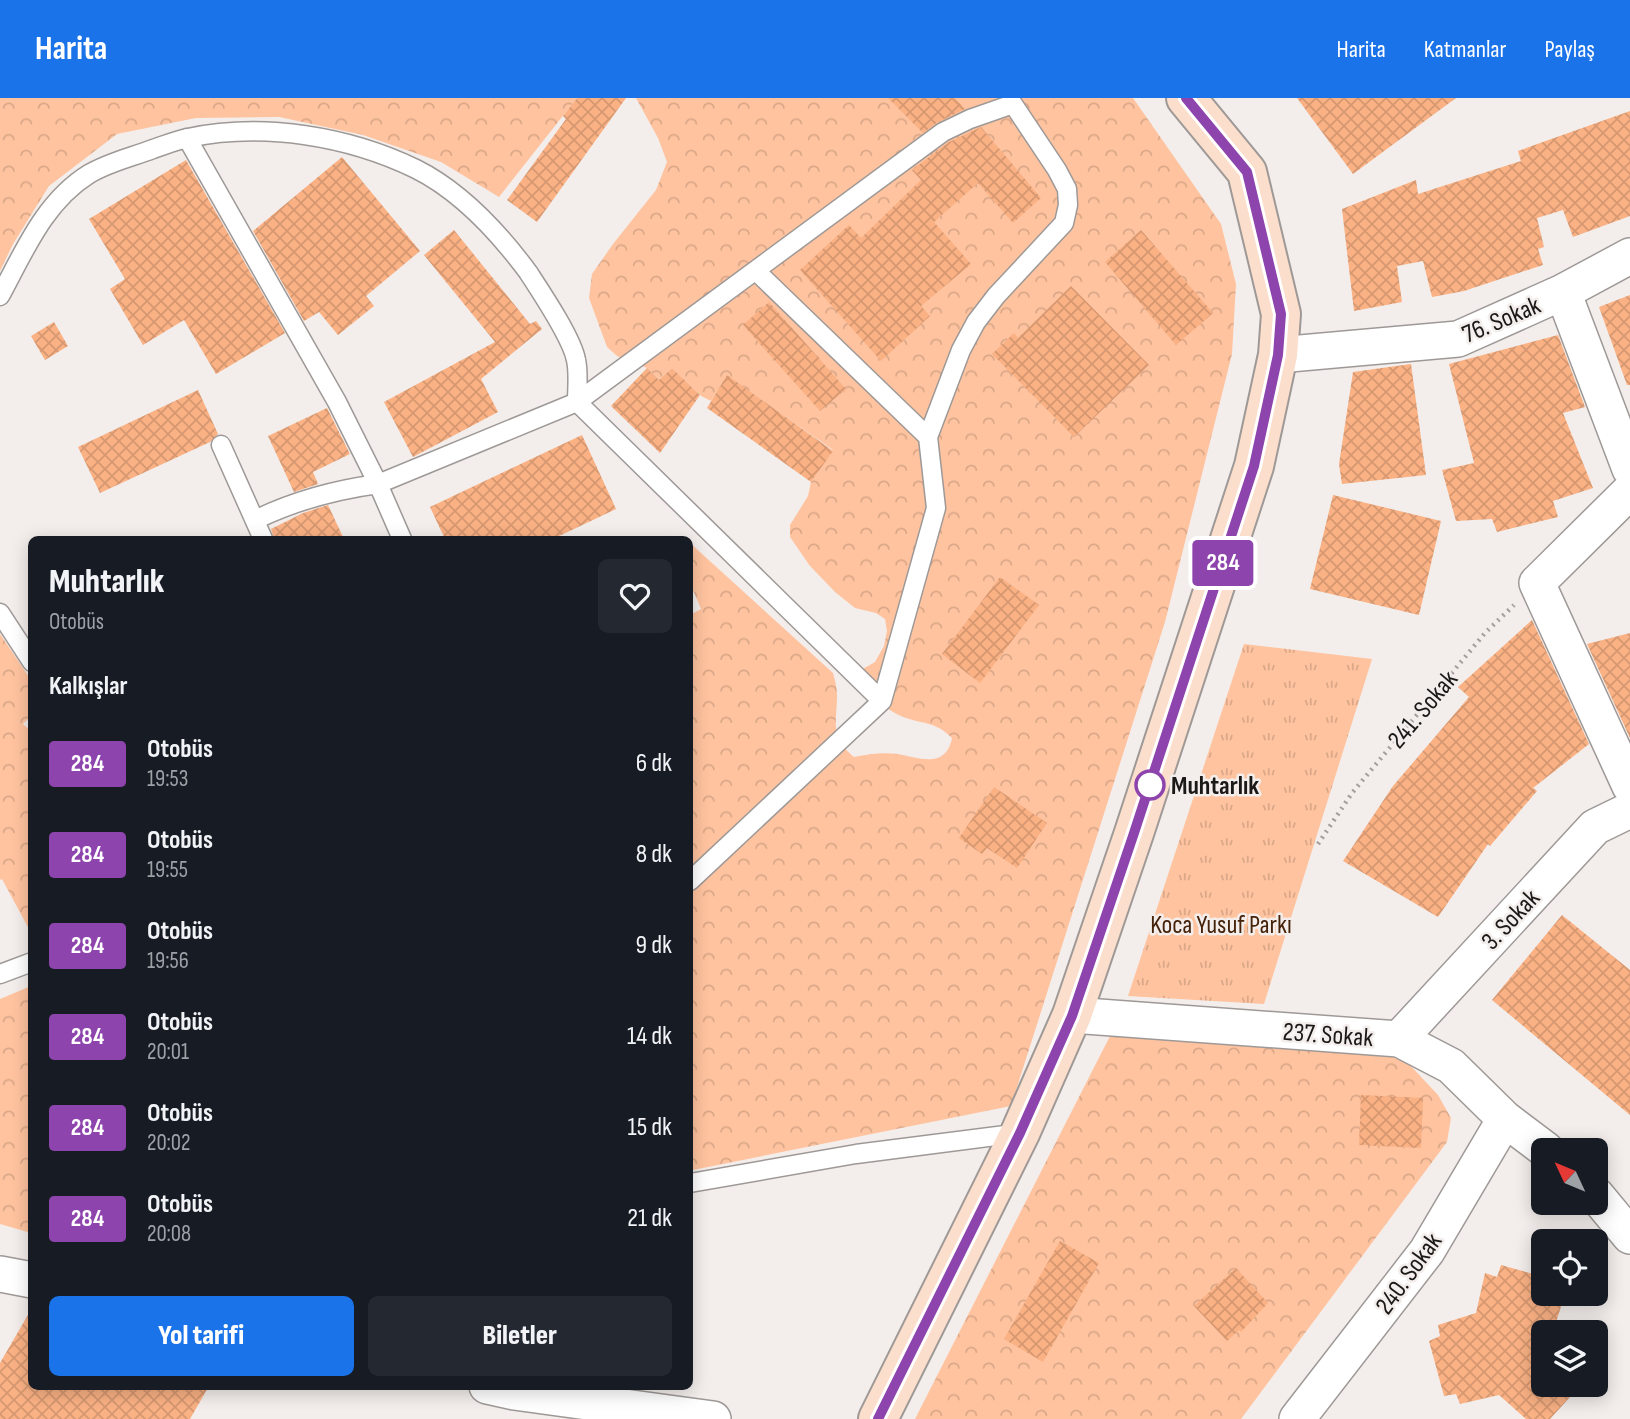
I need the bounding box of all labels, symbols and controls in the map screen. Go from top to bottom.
text: Harita [35,29,107,69]
text: Harita [1336,35,1386,64]
text: Katmanlar [1424,35,1507,64]
text: Paylaş [1545,35,1595,64]
street label: 76. Sokak [1458,290,1545,351]
line badge: 284 [1183,540,1263,586]
text: 284 [1206,548,1240,577]
button: heart [598,559,672,633]
text: Muhtarlık [49,562,164,602]
text: Otobüs [49,608,104,636]
street label: 241. Sokak [1382,665,1465,755]
text: Kalkışlar [49,671,128,702]
text: Otobüs [147,734,213,765]
text: 6 dk [636,748,672,779]
text: 284 [71,749,104,778]
text: 19:53 [147,765,188,793]
marker: Muhtarlık [1135,770,1165,800]
place label: Muhtarlık [1171,771,1259,802]
text: Otobüs [147,825,213,856]
text: 8 dk [636,839,672,870]
text: 284 [71,840,104,869]
text: 19:55 [147,856,188,884]
street label: 3. Sokak [1475,883,1547,957]
park label: Koca Yusuf Parkı [1150,910,1292,941]
text: Otobüs [147,916,213,947]
text: 9 dk [636,930,672,961]
text: 284 [71,931,104,960]
text: 19:56 [147,947,189,975]
text: Otobüs [147,1007,213,1038]
street label: 237. Sokak [1282,1017,1374,1054]
text: 14 dk [627,1021,672,1052]
text: 284 [71,1022,104,1051]
text: 20:01 [147,1038,189,1066]
text: Otobüs [147,1098,213,1129]
text: 15 dk [628,1112,672,1143]
text: 284 [71,1113,104,1142]
text: 20:02 [147,1129,191,1157]
north arrow [1531,1138,1608,1214]
map controls [1531,1138,1608,1397]
text: Otobüs [147,1189,213,1220]
text: 21 dk [627,1203,672,1234]
text: 284 [71,1204,104,1233]
text: 20:08 [147,1220,191,1248]
street label: 240. Sokak [1369,1227,1449,1321]
button: locate [1531,1229,1608,1306]
button: Yol tarifi [49,1296,354,1376]
button: Biletler [368,1296,672,1376]
button: layers [1531,1320,1608,1397]

